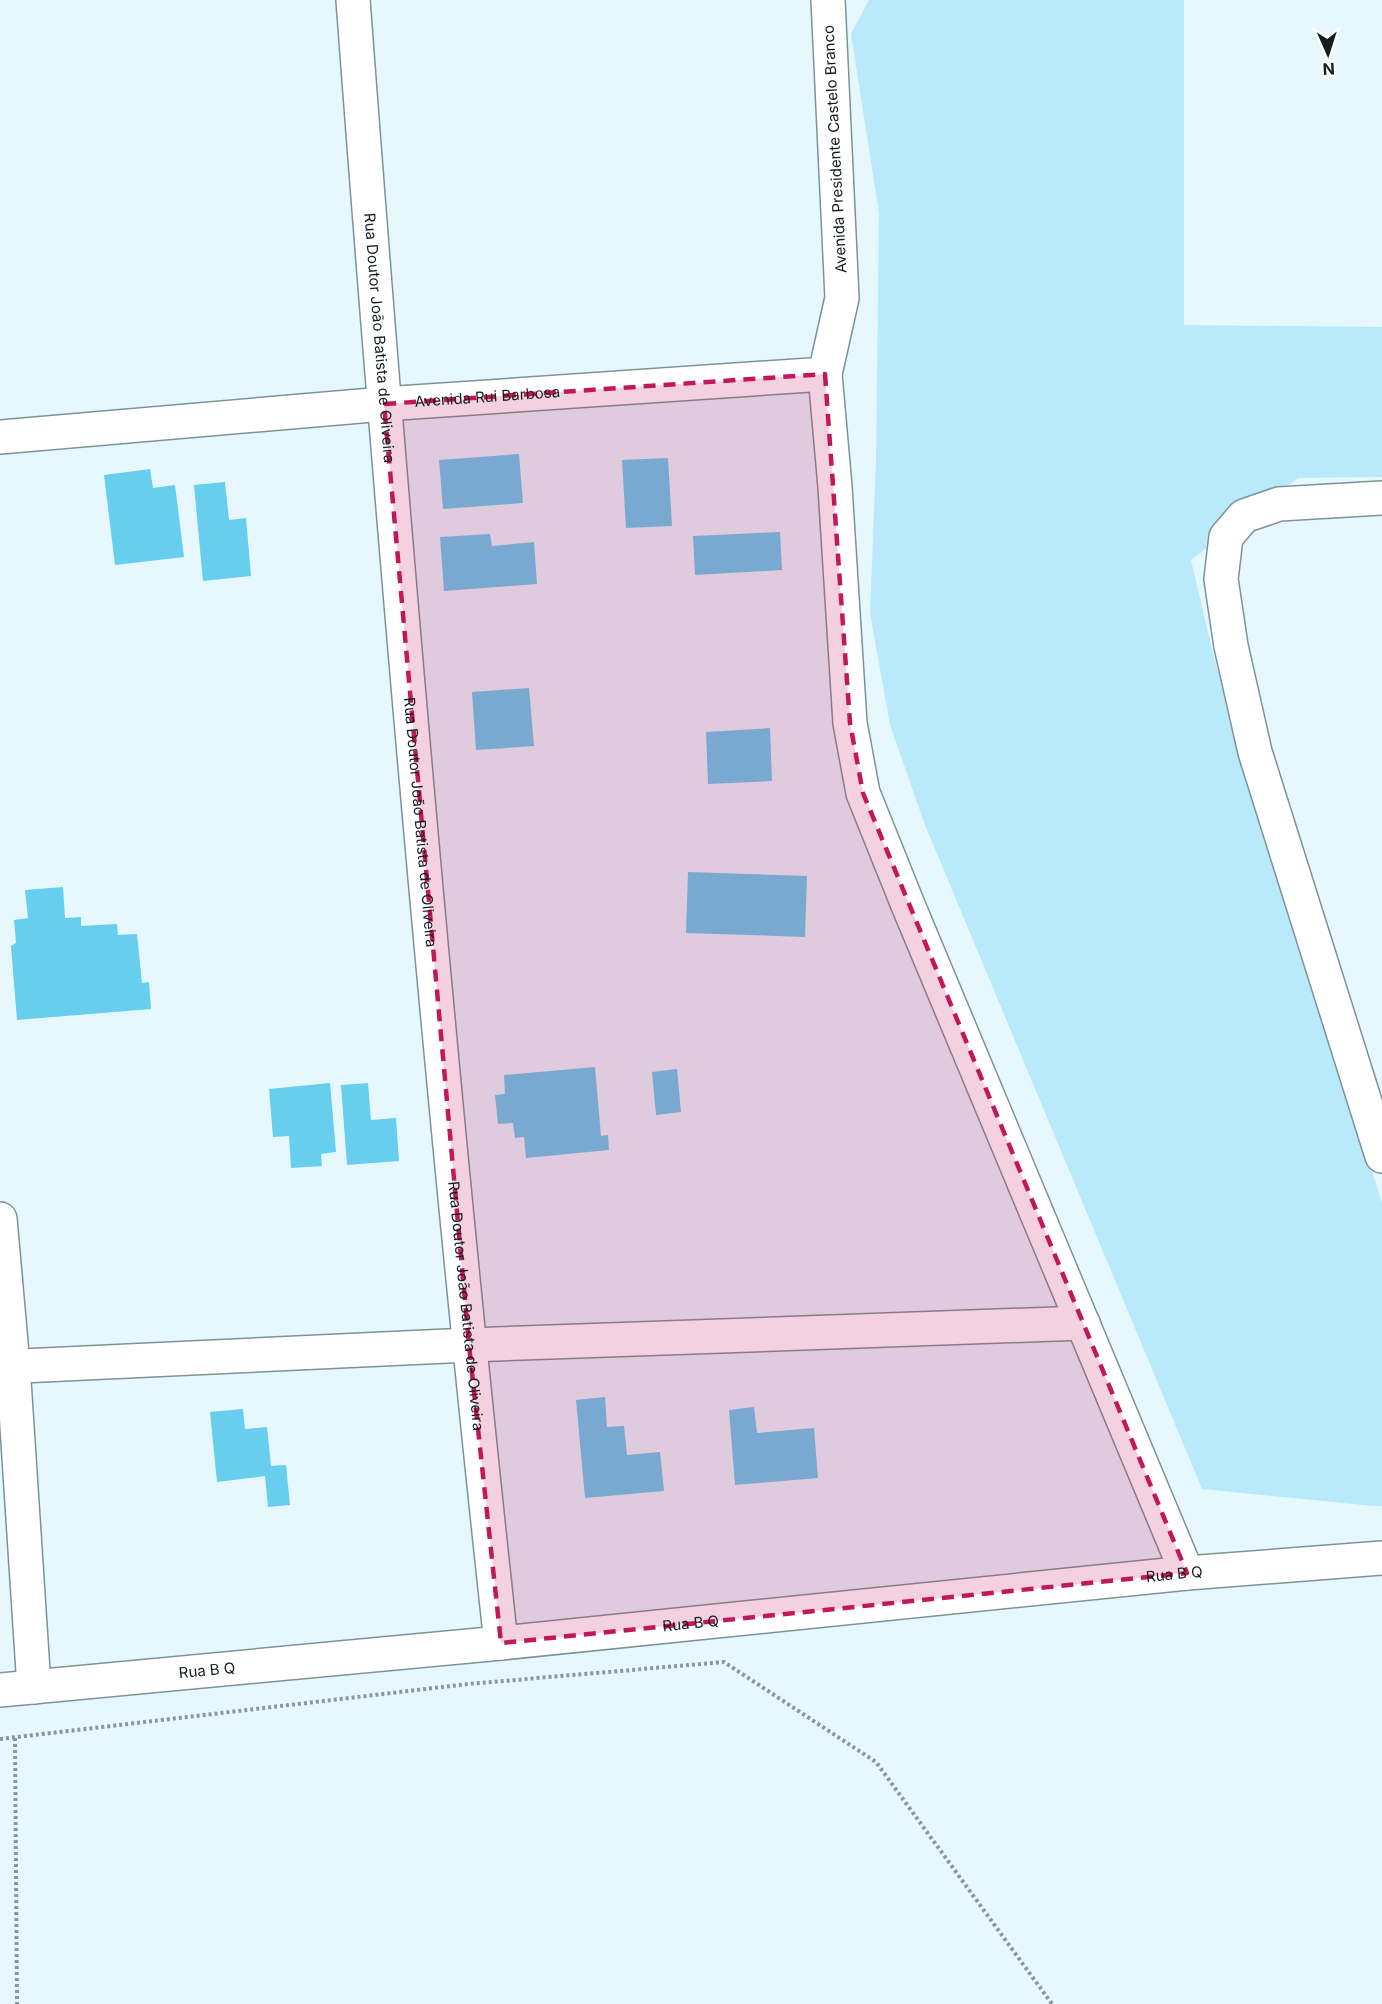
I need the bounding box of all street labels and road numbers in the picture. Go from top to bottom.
street label: Avenida Presidente Castelo Branco [819,25,850,274]
street label: Rua Doutor João Batista de Oliveira [360,212,399,464]
street label: Avenida Rui Barbosa [414,382,561,411]
street label: Rua Doutor João Batista de Oliveira [400,696,441,948]
street label: Rua Doutor João Batista de Oliveira [444,1180,488,1432]
street label: Rua B Q [1145,1562,1203,1586]
street label: Rua B Q [662,1611,720,1635]
street label: Rua B Q [178,1658,236,1682]

